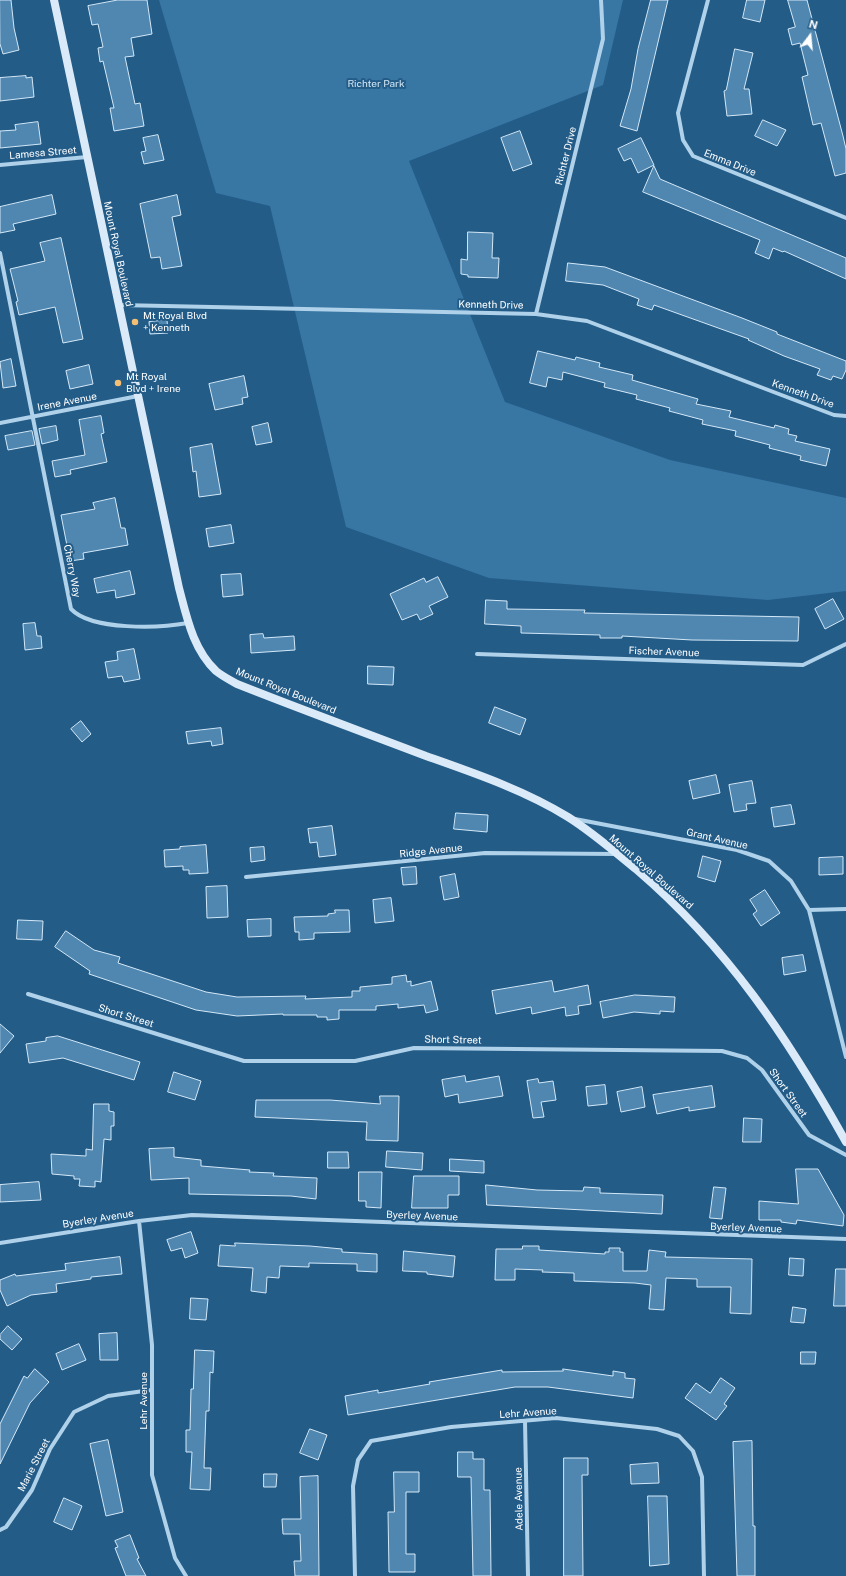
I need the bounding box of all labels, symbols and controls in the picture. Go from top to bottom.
north arrow [790,16,830,56]
text: N [808,18,819,31]
park label: Richter Park [347,78,405,90]
street label: Richter Drive [553,126,579,186]
street label: Lamesa Street [9,144,77,162]
street label: Emma Drive [702,147,758,179]
street label: Mount Royal Boulevard [101,200,135,308]
street label: Kenneth Drive [458,298,524,312]
place label: Mt Royal Blvd + Kenneth [143,310,207,334]
marker: Mt Royal Blvd + Kenneth [130,317,140,327]
place label: Mt Royal Blvd + Irene [126,371,181,394]
street label: Kenneth Drive [770,377,836,411]
marker: Mt Royal Blvd + Irene [113,378,123,388]
street label: Irene Avenue [36,390,98,414]
street label: Cherry Way [61,543,83,599]
street label: Fischer Avenue [628,645,700,659]
street label: Mount Royal Boulevard [234,665,338,717]
street label: Grant Avenue [685,826,749,852]
street label: Mount Royal Boulevard [607,832,695,912]
street label: Ridge Avenue [399,842,463,860]
street label: Short Street [97,1002,155,1030]
street label: Short Street [424,1033,482,1047]
street label: Short Street [766,1066,810,1120]
street label: Byerley Avenue [62,1207,134,1231]
street label: Byerley Avenue [386,1209,458,1223]
street label: Byerley Avenue [710,1221,782,1235]
street label: Lehr Avenue [138,1372,150,1430]
street label: Lehr Avenue [499,1405,557,1421]
street label: Marie Street [15,1436,53,1494]
street label: Adele Avenue [512,1467,526,1531]

